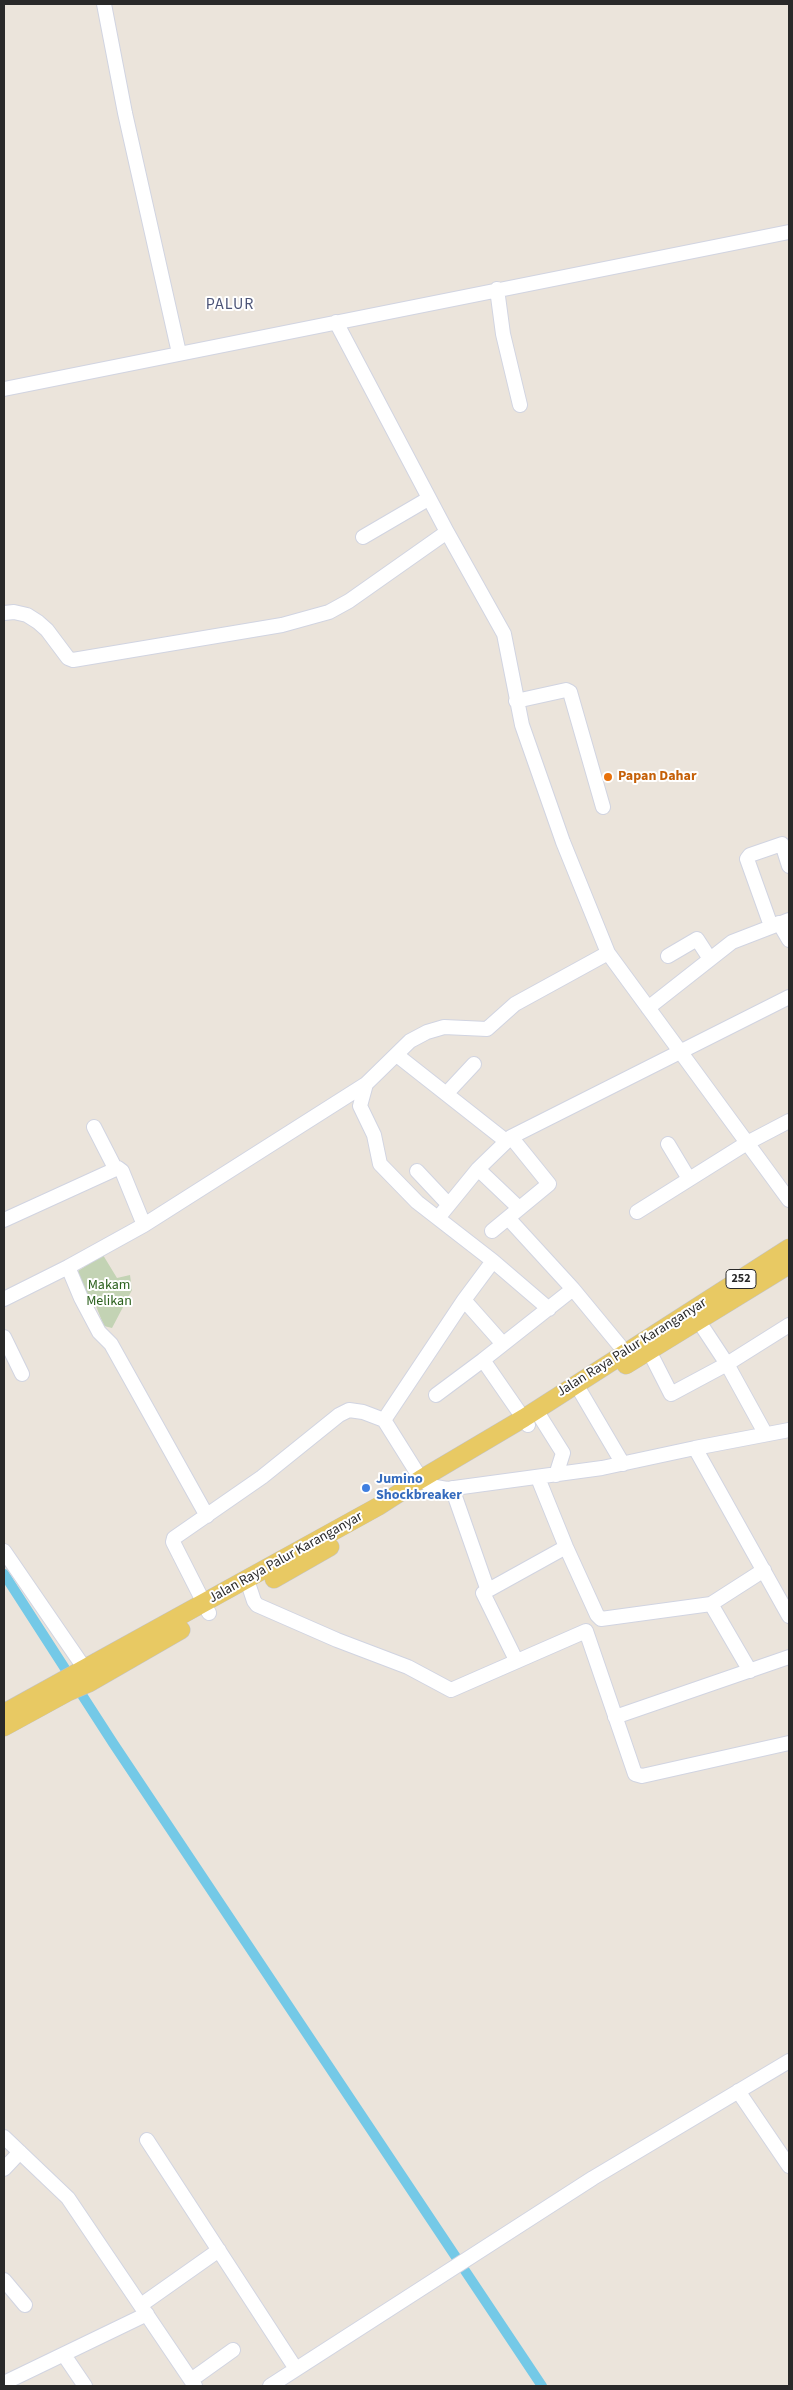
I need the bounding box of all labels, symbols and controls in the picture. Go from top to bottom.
district label: PALUR [205,295,255,315]
place label: Papan Dahar [618,769,697,785]
marker: Papan Dahar [602,771,614,783]
road number: 252 [726,1270,756,1288]
park label: Makam Melikan [86,1278,132,1310]
street label: Jalan Raya Palur Karanganyar [554,1295,710,1401]
place label: Jumino Shockbreaker [376,1472,462,1504]
marker: Jumino Shockbreaker [360,1482,372,1494]
street label: Jalan Raya Palur Karanganyar [206,1509,366,1607]

